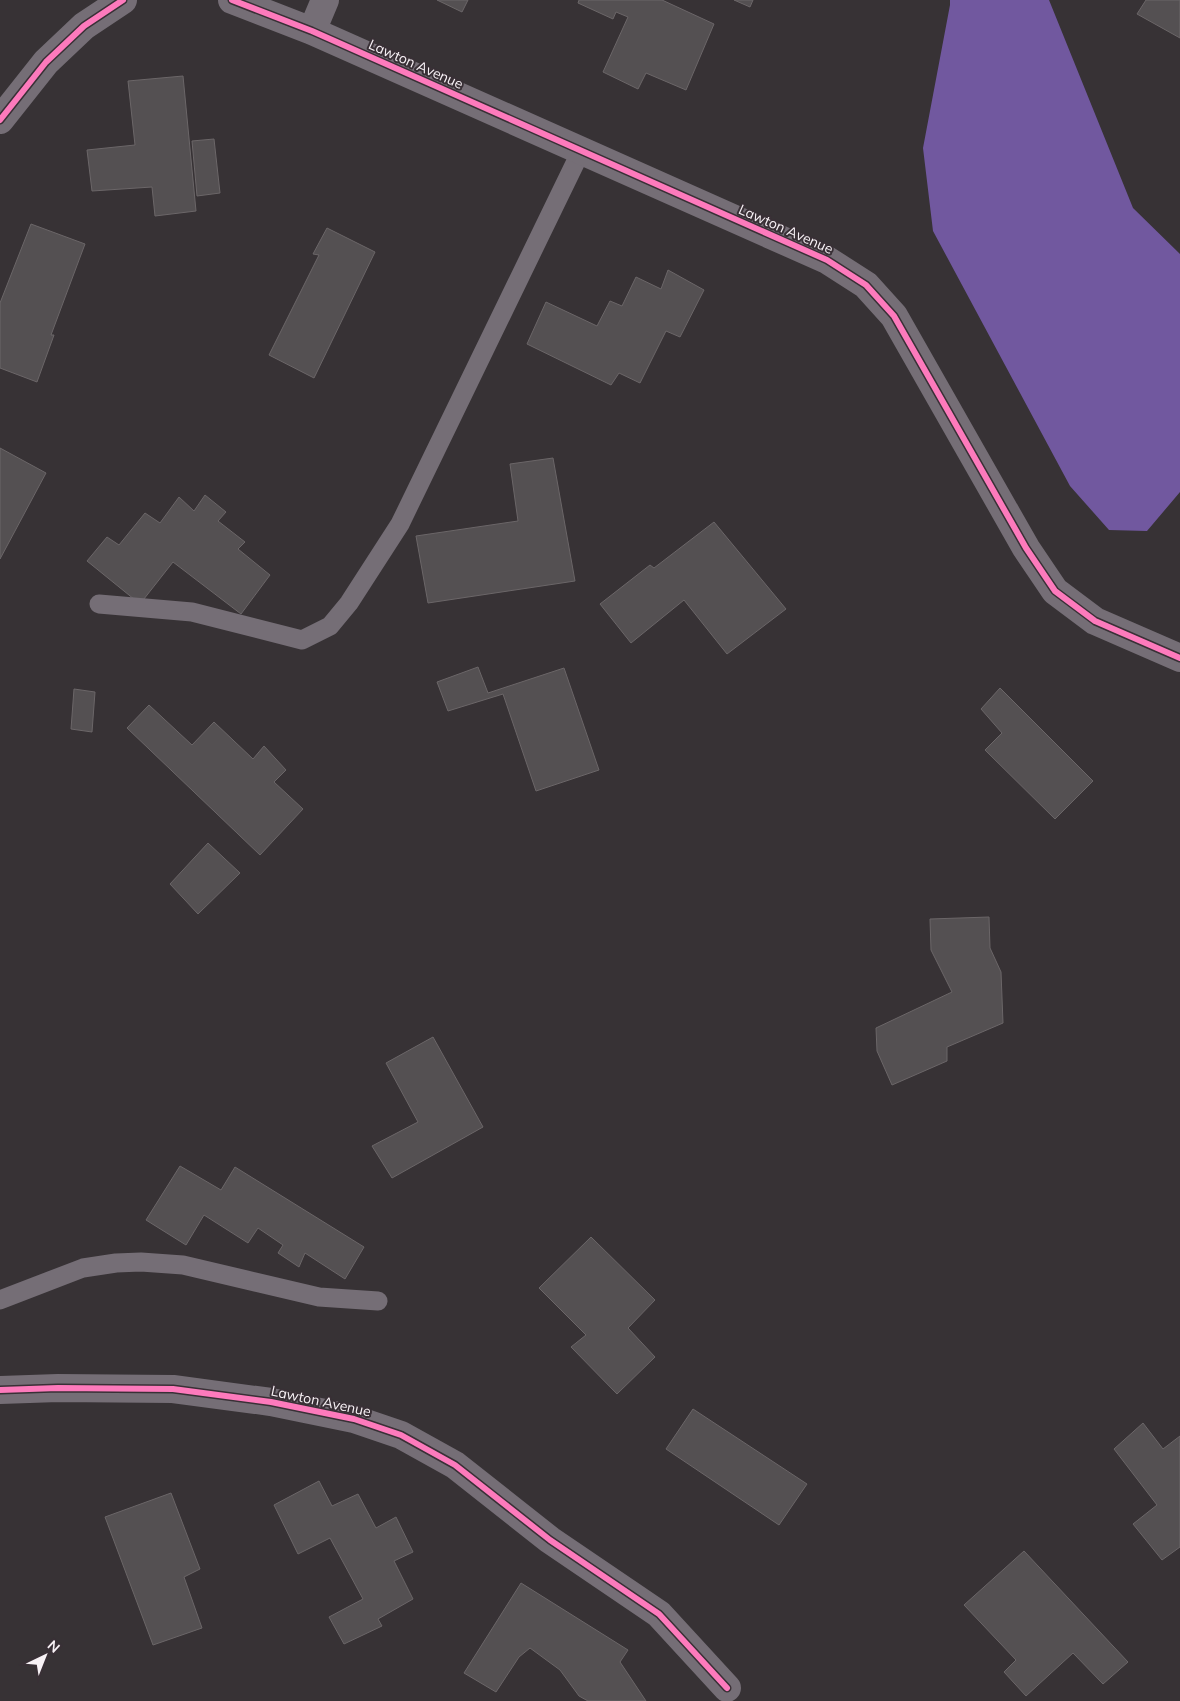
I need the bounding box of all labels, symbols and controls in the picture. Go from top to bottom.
street label: Lawton Avenue [366,35,466,93]
street label: Lawton Avenue [736,200,836,258]
street label: Lawton Avenue [269,1382,373,1420]
north arrow [20,1631,70,1681]
text: N [44,1636,64,1657]

